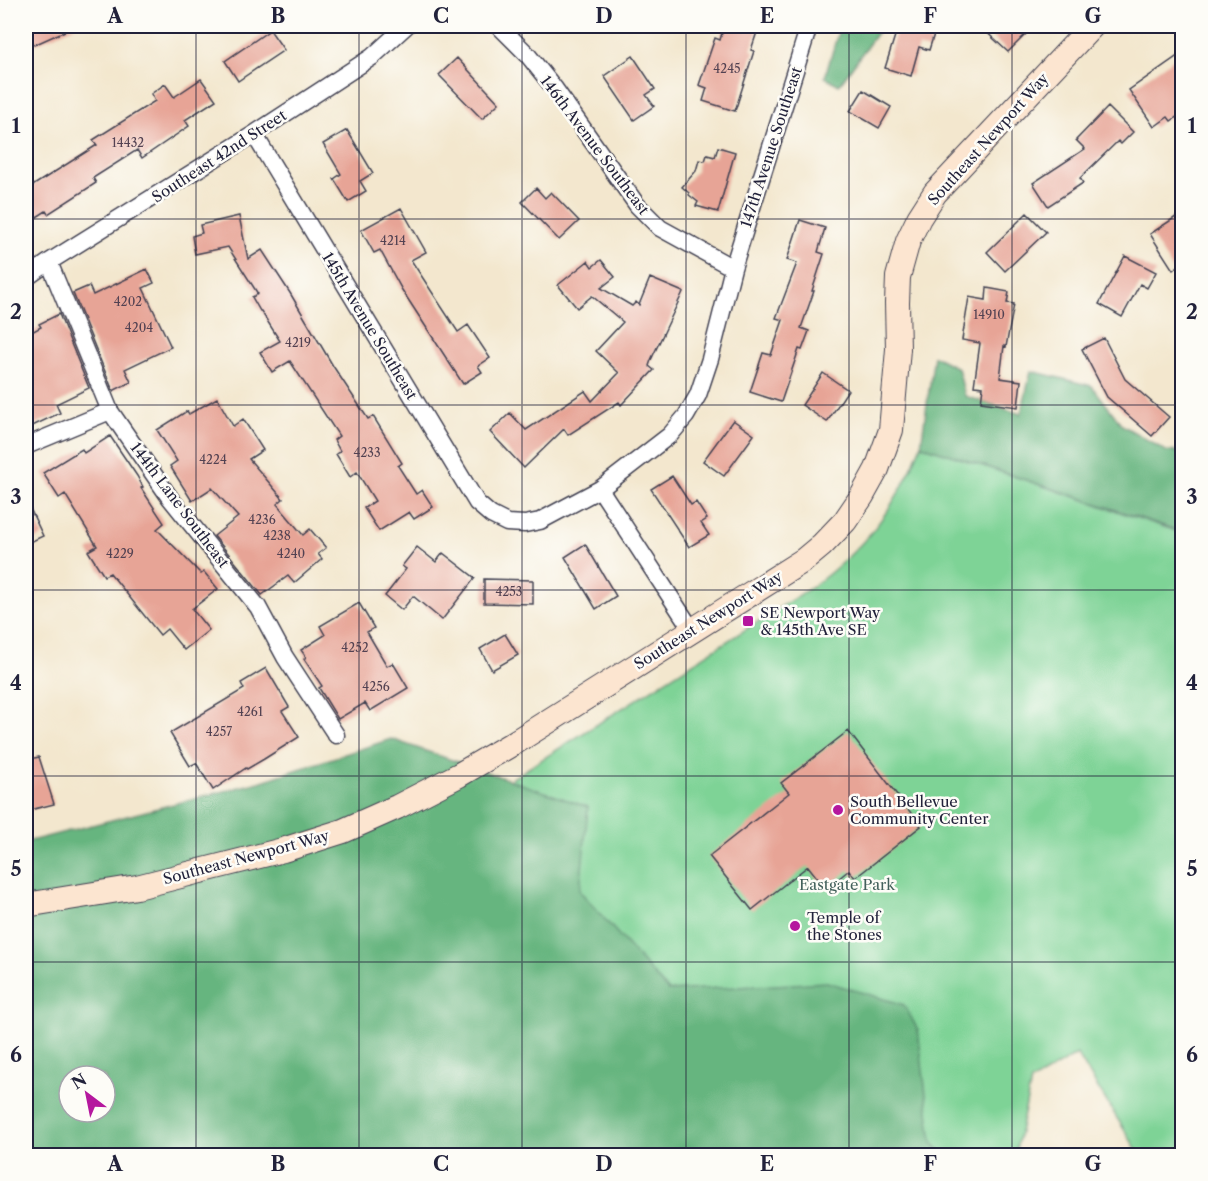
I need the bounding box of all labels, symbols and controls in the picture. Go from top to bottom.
text: A [106,4,123,28]
text: B [271,4,286,28]
text: C [433,4,449,28]
text: D [595,4,613,28]
text: E [760,4,774,28]
text: F [923,4,937,28]
text: G [1085,4,1102,28]
house number: 4245 [713,61,741,76]
street label: 147th Avenue Southeast [736,64,806,230]
street label: Southeast Newport Way [924,69,1053,209]
street label: 146th Avenue Southeast [536,72,654,219]
street label: Southeast 42nd Street [148,105,290,207]
text: 1 [12,114,21,138]
text: 1 [1188,114,1197,138]
house number: 14432 [112,135,144,150]
house number: 4214 [380,233,406,248]
street label: 145th Avenue Southeast [318,249,422,404]
house number: 4202 [114,294,142,309]
text: 2 [10,300,22,324]
text: 2 [1186,300,1198,324]
house number: 14910 [973,307,1005,322]
house number: 4204 [125,320,153,335]
house number: 4219 [285,335,311,350]
street label: 144th Lane Southeast [127,439,234,572]
house number: 4233 [353,445,381,460]
house number: 4224 [199,452,227,467]
text: 3 [10,485,22,509]
text: 3 [1186,485,1198,509]
house number: 4236 [248,512,276,527]
house number: 4238 [263,528,291,543]
house number: 4229 [106,546,134,561]
house number: 4240 [277,546,305,561]
street label: Southeast Newport Way [630,566,786,673]
house number: 4253 [496,584,522,599]
place label: SE Newport Way & 145th Ave SE [760,603,881,639]
marker: SE Newport Way & 145th Ave SE [741,614,755,628]
house number: 4252 [341,640,369,655]
text: 4 [10,671,22,695]
text: 4 [1186,671,1198,695]
house number: 4256 [362,679,390,694]
house number: 4261 [237,704,263,719]
house number: 4257 [206,724,232,739]
place label: South Bellevue Community Center [850,792,989,828]
marker: South Bellevue Community Center [831,803,845,817]
street label: Southeast Newport Way [161,826,332,888]
text: 5 [10,857,22,881]
text: 5 [1186,857,1198,881]
park label: Eastgate Park [799,875,896,894]
place label: Temple of the Stones [807,908,882,944]
marker: Temple of the Stones [788,919,802,933]
text: 6 [10,1043,22,1067]
text: 6 [1186,1043,1198,1067]
north arrow [57,1064,117,1124]
text: N [68,1069,90,1093]
text: A [106,1152,123,1176]
text: B [271,1152,286,1176]
text: C [433,1152,449,1176]
text: D [595,1152,613,1176]
text: E [760,1152,774,1176]
text: F [923,1152,937,1176]
text: G [1085,1152,1102,1176]

